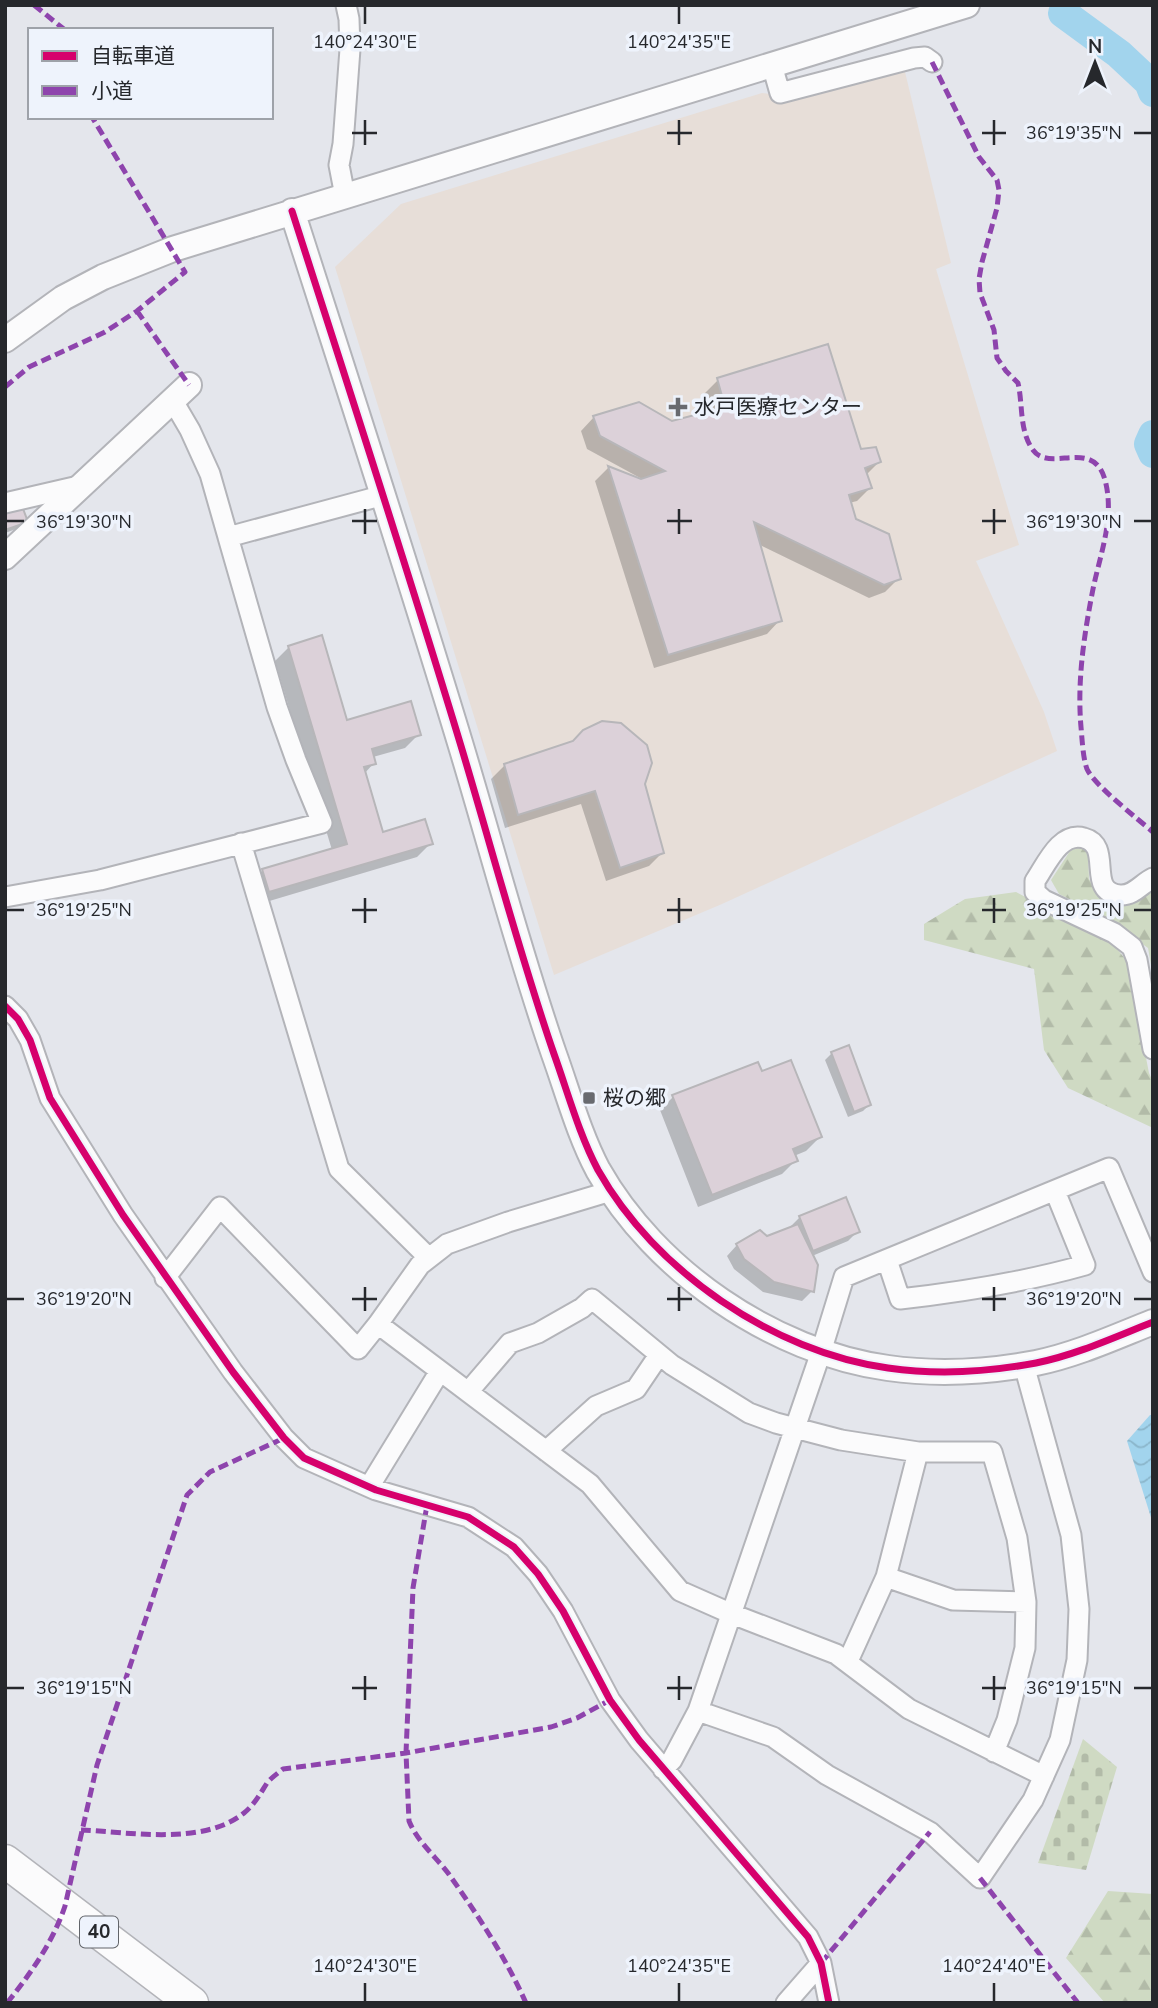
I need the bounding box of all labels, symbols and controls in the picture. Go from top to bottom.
legend [28,28,273,119]
north arrow [1060,28,1130,98]
text: 140°24'30"E [313,30,417,54]
text: 140°24'35"E [627,30,731,54]
text: N [1088,34,1102,60]
text: 自転車道 [91,42,175,70]
text: 小道 [91,77,133,105]
text: 36°19'35"N [1026,121,1122,145]
place label: 水戸医療センター [694,393,862,421]
marker: 水戸医療センター [668,397,688,417]
text: 36°19'30"N [36,510,132,534]
text: 36°19'30"N [1026,510,1122,534]
text: 36°19'25"N [36,898,132,922]
text: 36°19'25"N [1026,898,1122,922]
place label: 桜の郷 [603,1084,666,1112]
marker: 桜の郷 [581,1090,597,1106]
text: 36°19'20"N [36,1287,132,1311]
text: 36°19'20"N [1026,1287,1122,1311]
text: 36°19'15"N [36,1676,132,1700]
text: 36°19'15"N [1026,1676,1122,1700]
road number: 40 [80,1916,118,1948]
text: 140°24'30"E [313,1954,417,1978]
text: 140°24'35"E [627,1954,731,1978]
text: 140°24'40"E [942,1954,1046,1978]

